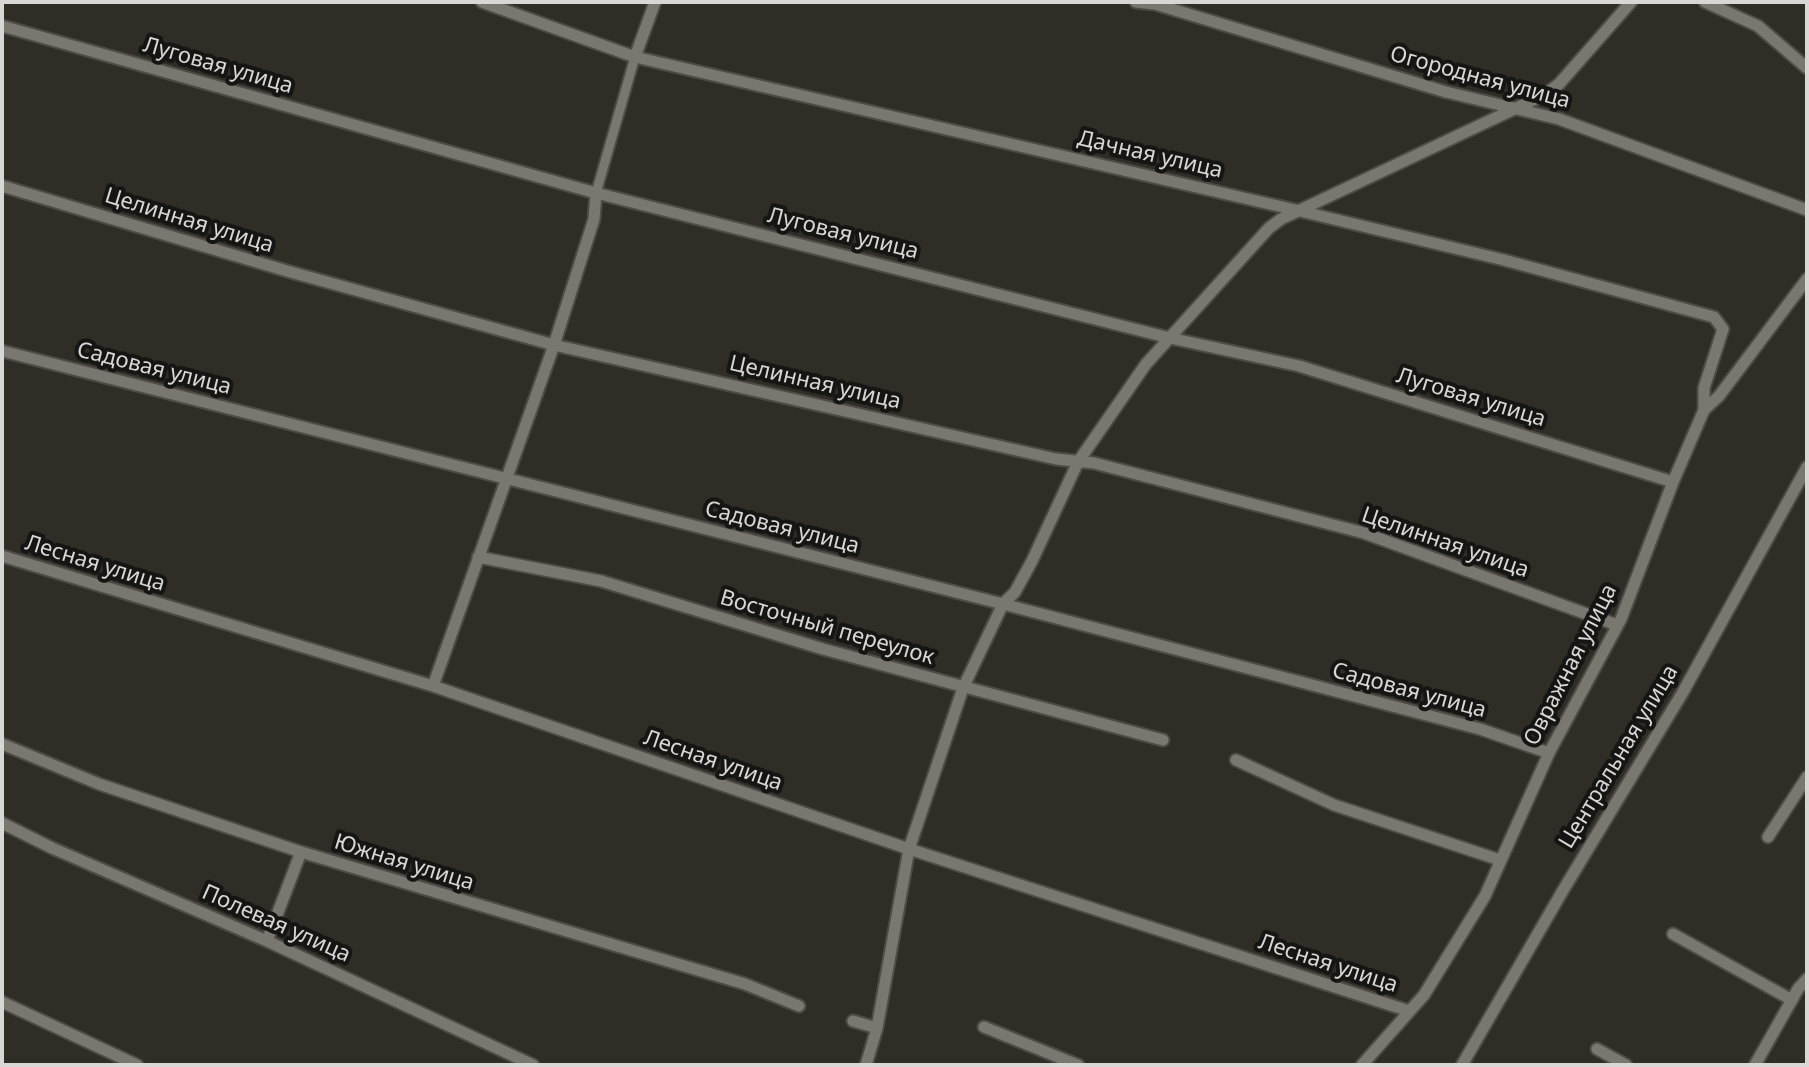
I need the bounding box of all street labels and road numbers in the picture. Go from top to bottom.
street label: Луговая улица [140,32,296,100]
street label: Огородная улица [1387,41,1573,115]
street label: Дачная улица [1075,126,1225,184]
street label: Целинная улица [101,183,277,259]
street label: Луговая улица [765,203,921,265]
street label: Садовая улица [74,337,234,401]
street label: Целинная улица [727,350,903,416]
street label: Луговая улица [1393,363,1549,433]
street label: Садовая улица [702,496,862,560]
street label: Целинная улица [1358,502,1532,584]
street label: Лесная улица [22,530,168,598]
street label: Овражная улица [1519,580,1623,750]
street label: Восточный переулок [717,585,937,671]
street label: Садовая улица [1329,658,1489,724]
street label: Центральная улица [1554,661,1684,853]
street label: Лесная улица [640,725,786,797]
street label: Южная улица [331,829,477,897]
street label: Полевая улица [198,879,354,969]
street label: Лесная улица [1255,929,1401,999]

